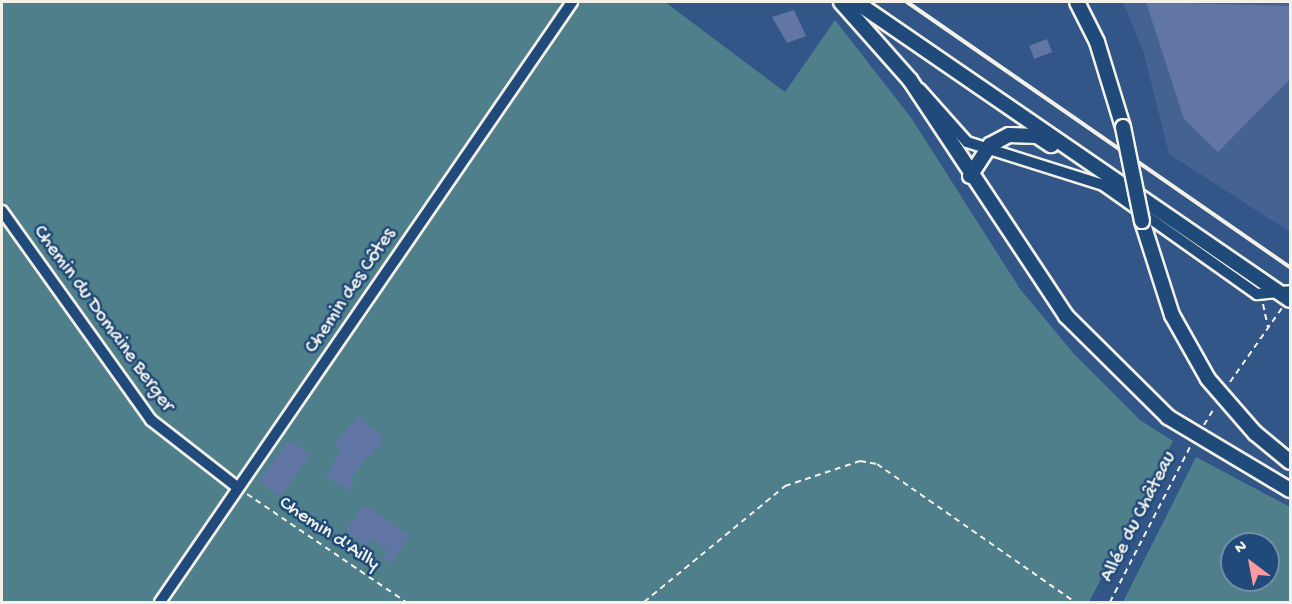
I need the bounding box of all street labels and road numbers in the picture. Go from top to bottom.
street label: Chemin du Domaine Berger [27,221,179,417]
street label: Chemin des Côtes [300,224,402,358]
street label: Allée du Château [1096,448,1182,586]
street label: Chemin d'Ailly [274,492,384,576]

